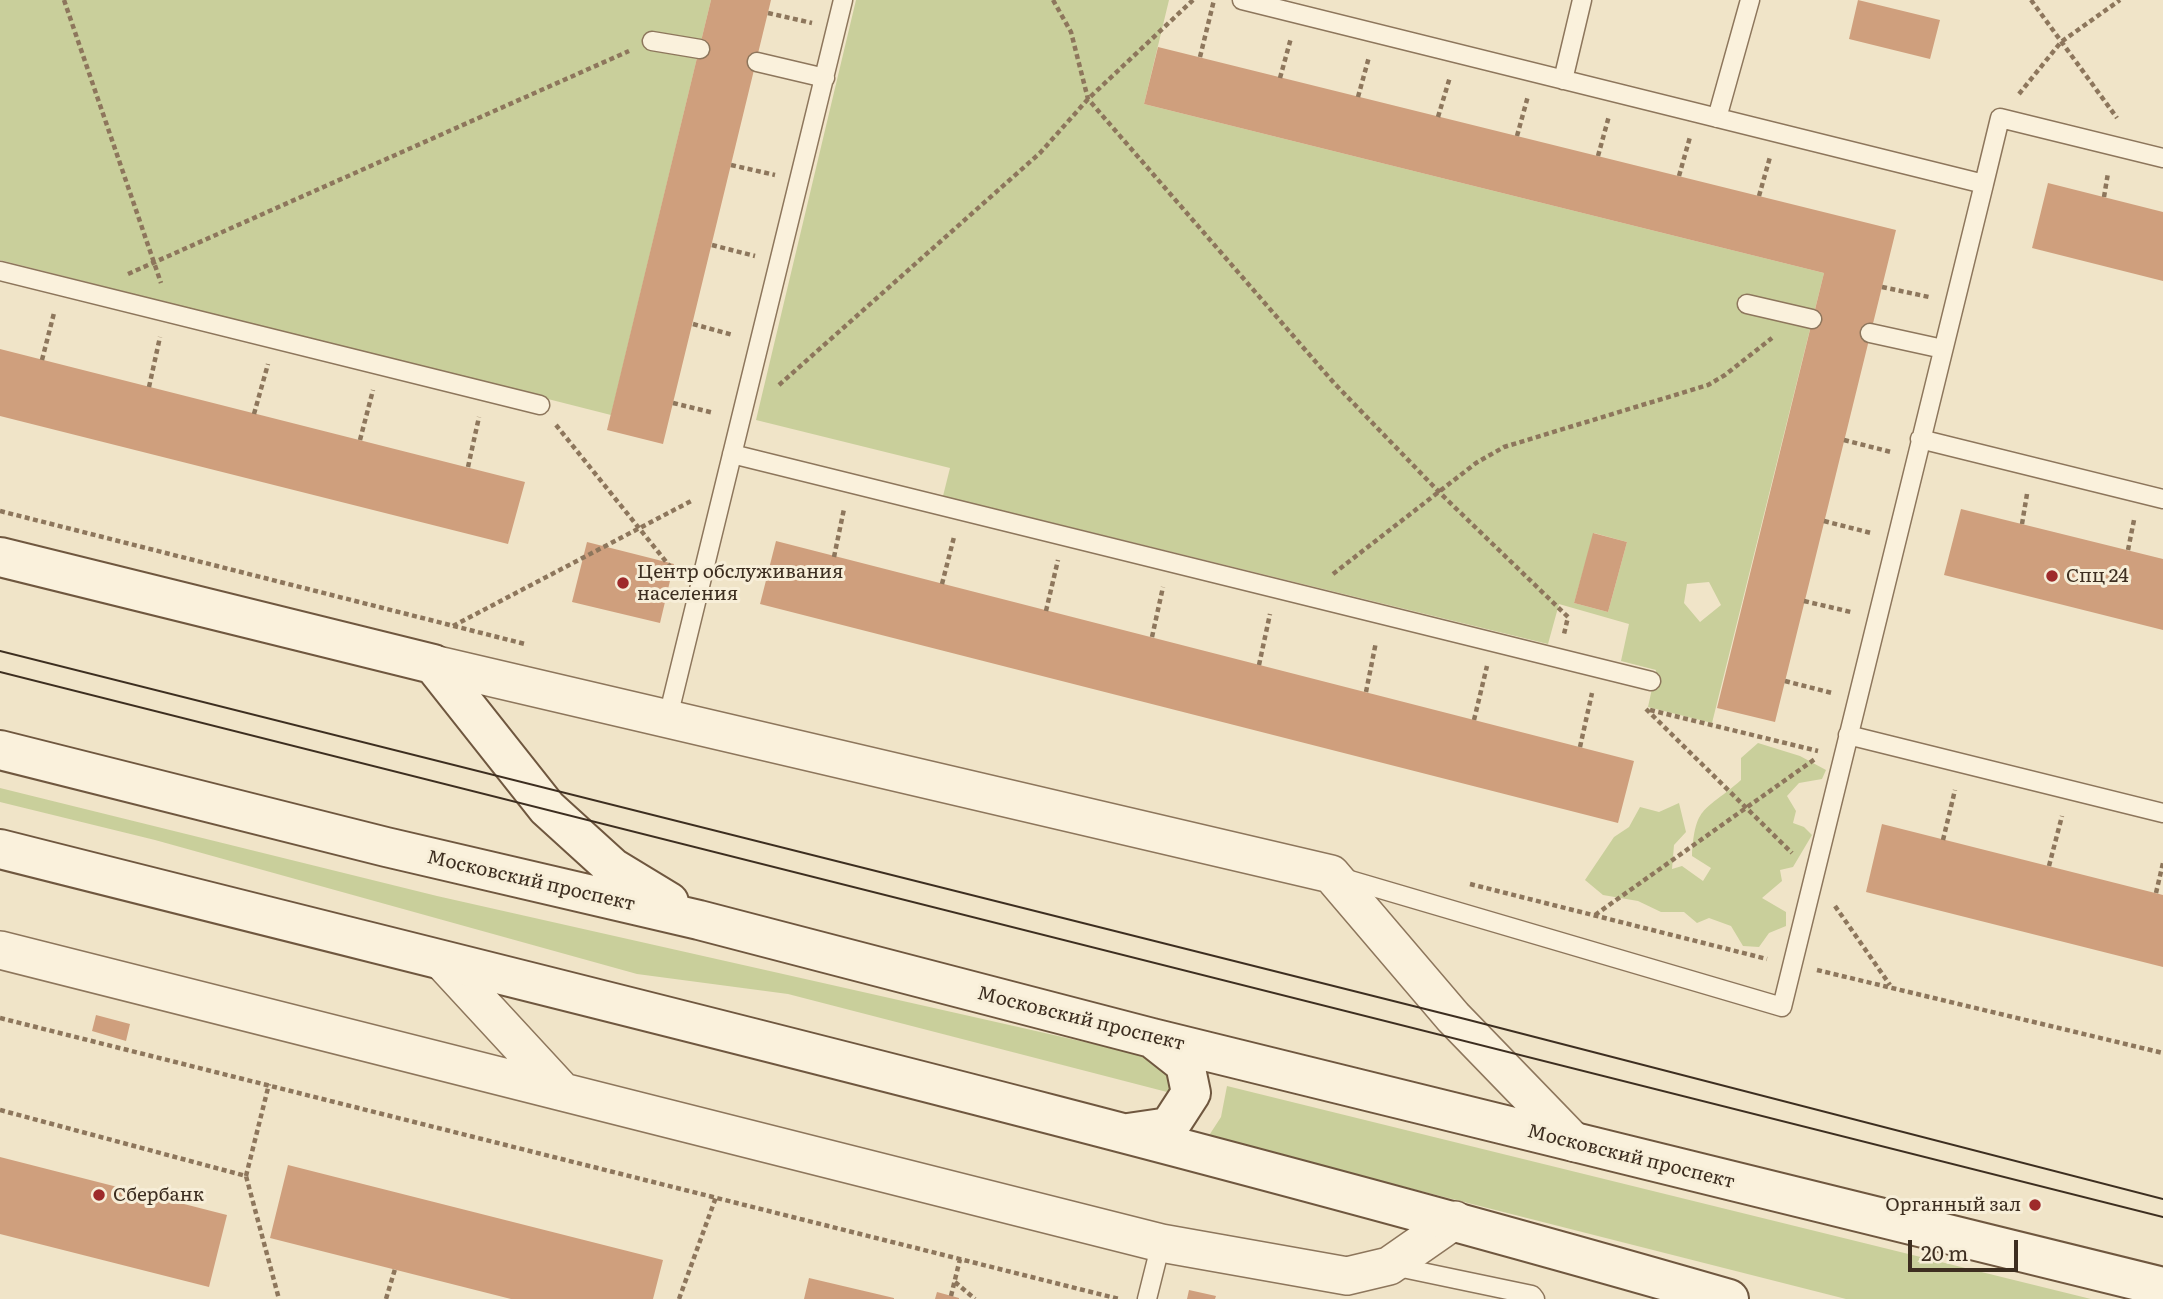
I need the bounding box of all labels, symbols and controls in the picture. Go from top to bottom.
place label: Центр обслуживания населения [637,561,843,605]
place label: Спц 24 [2066,565,2129,587]
marker: Спц 24 [2044,568,2060,584]
marker: Центр обслуживания населения [615,575,631,591]
street label: Московский проспект [425,846,637,916]
street label: Московский проспект [975,982,1187,1056]
street label: Московский проспект [1525,1120,1737,1194]
place label: Сбербанк [113,1184,204,1206]
marker: Сбербанк [91,1187,107,1203]
place label: Органный зал [1885,1194,2021,1216]
marker: Органный зал [2027,1197,2043,1213]
scale bar [1911,1226,2021,1270]
text: 20 m [1921,1236,1968,1267]

